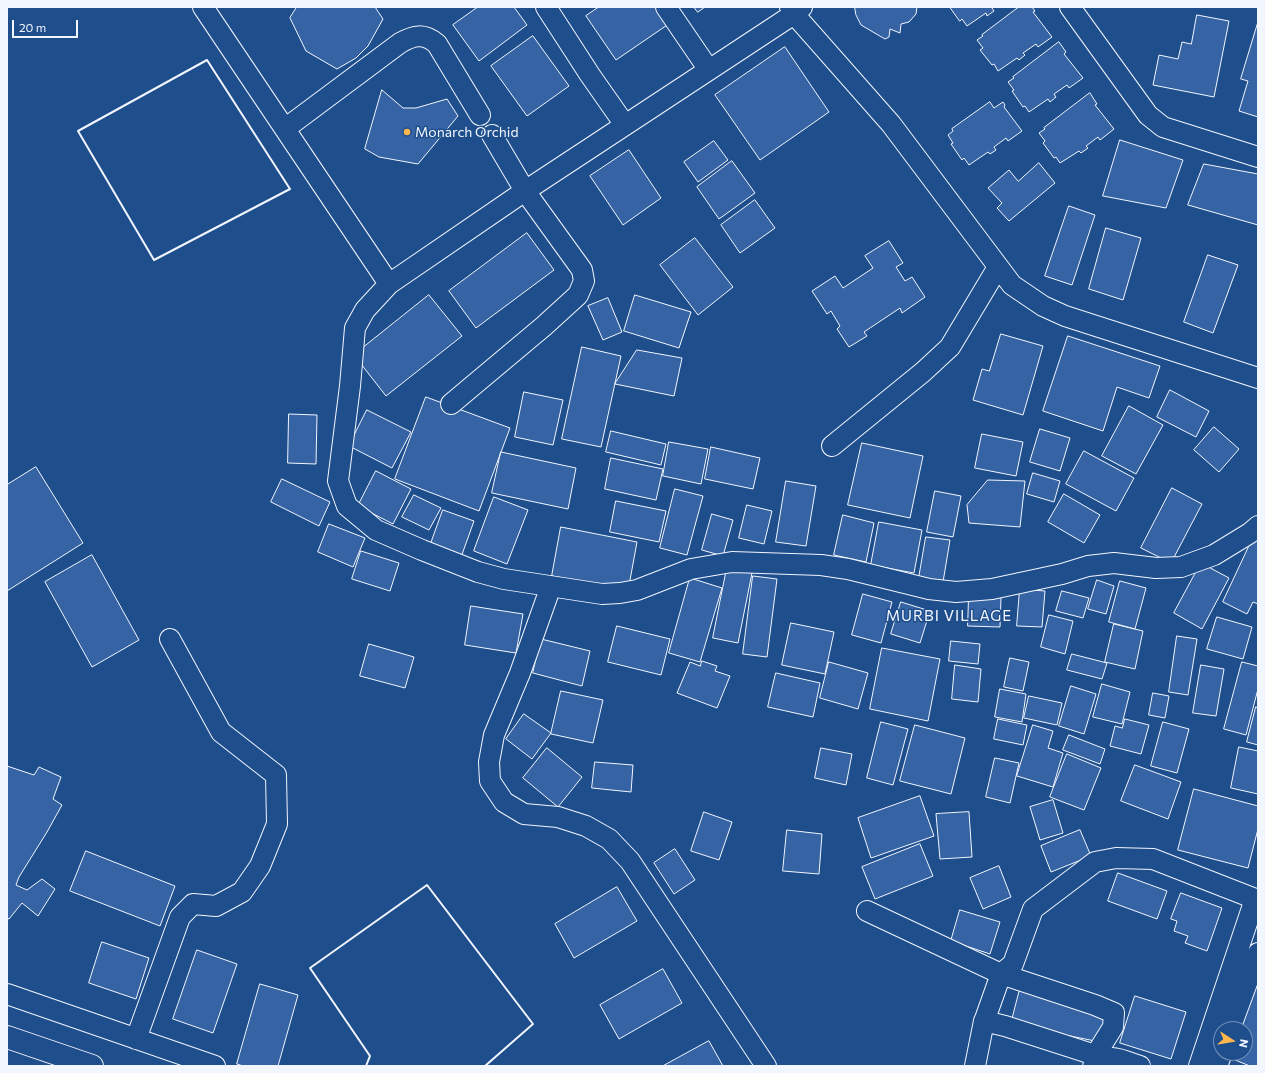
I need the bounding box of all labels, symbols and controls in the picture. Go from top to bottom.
scale bar [14,12,80,38]
text: 20 m [19,20,46,34]
place label: Monarch Orchid [415,124,518,140]
marker: Monarch Orchid [402,127,412,137]
district label: MURBI VILLAGE [886,607,1012,625]
north arrow [1213,1021,1253,1061]
text: N [1237,1038,1251,1049]

